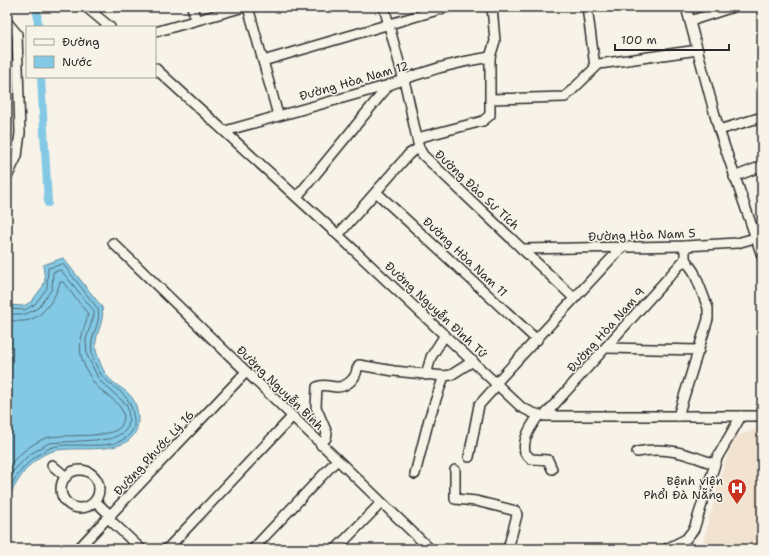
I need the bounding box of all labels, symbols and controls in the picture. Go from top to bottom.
legend [26,26,156,78]
scale bar [615,26,729,52]
text: 100 m [621,32,657,48]
text: Đường [62,34,100,50]
text: Nước [62,54,92,70]
street label: Đường Hòa Nam 12 [297,58,411,104]
street label: Đường Đào Sư Tích [431,147,523,233]
street label: Đường Hòa Nam 11 [419,214,511,300]
street label: Đường Hòa Nam 5 [588,225,696,245]
street label: Đường Nguyễn Đình Tứ [381,258,491,362]
street label: Đường Hòa Nam 9 [564,284,648,376]
street label: Đường Nguyễn Bính [233,342,327,434]
street label: Đường Phước Lý 16 [110,407,198,499]
place label: Bệnh viện Phổi Đà Nẵng [643,473,723,503]
hospital icon: Bệnh viện Phổi Đà Nẵng [726,477,748,505]

